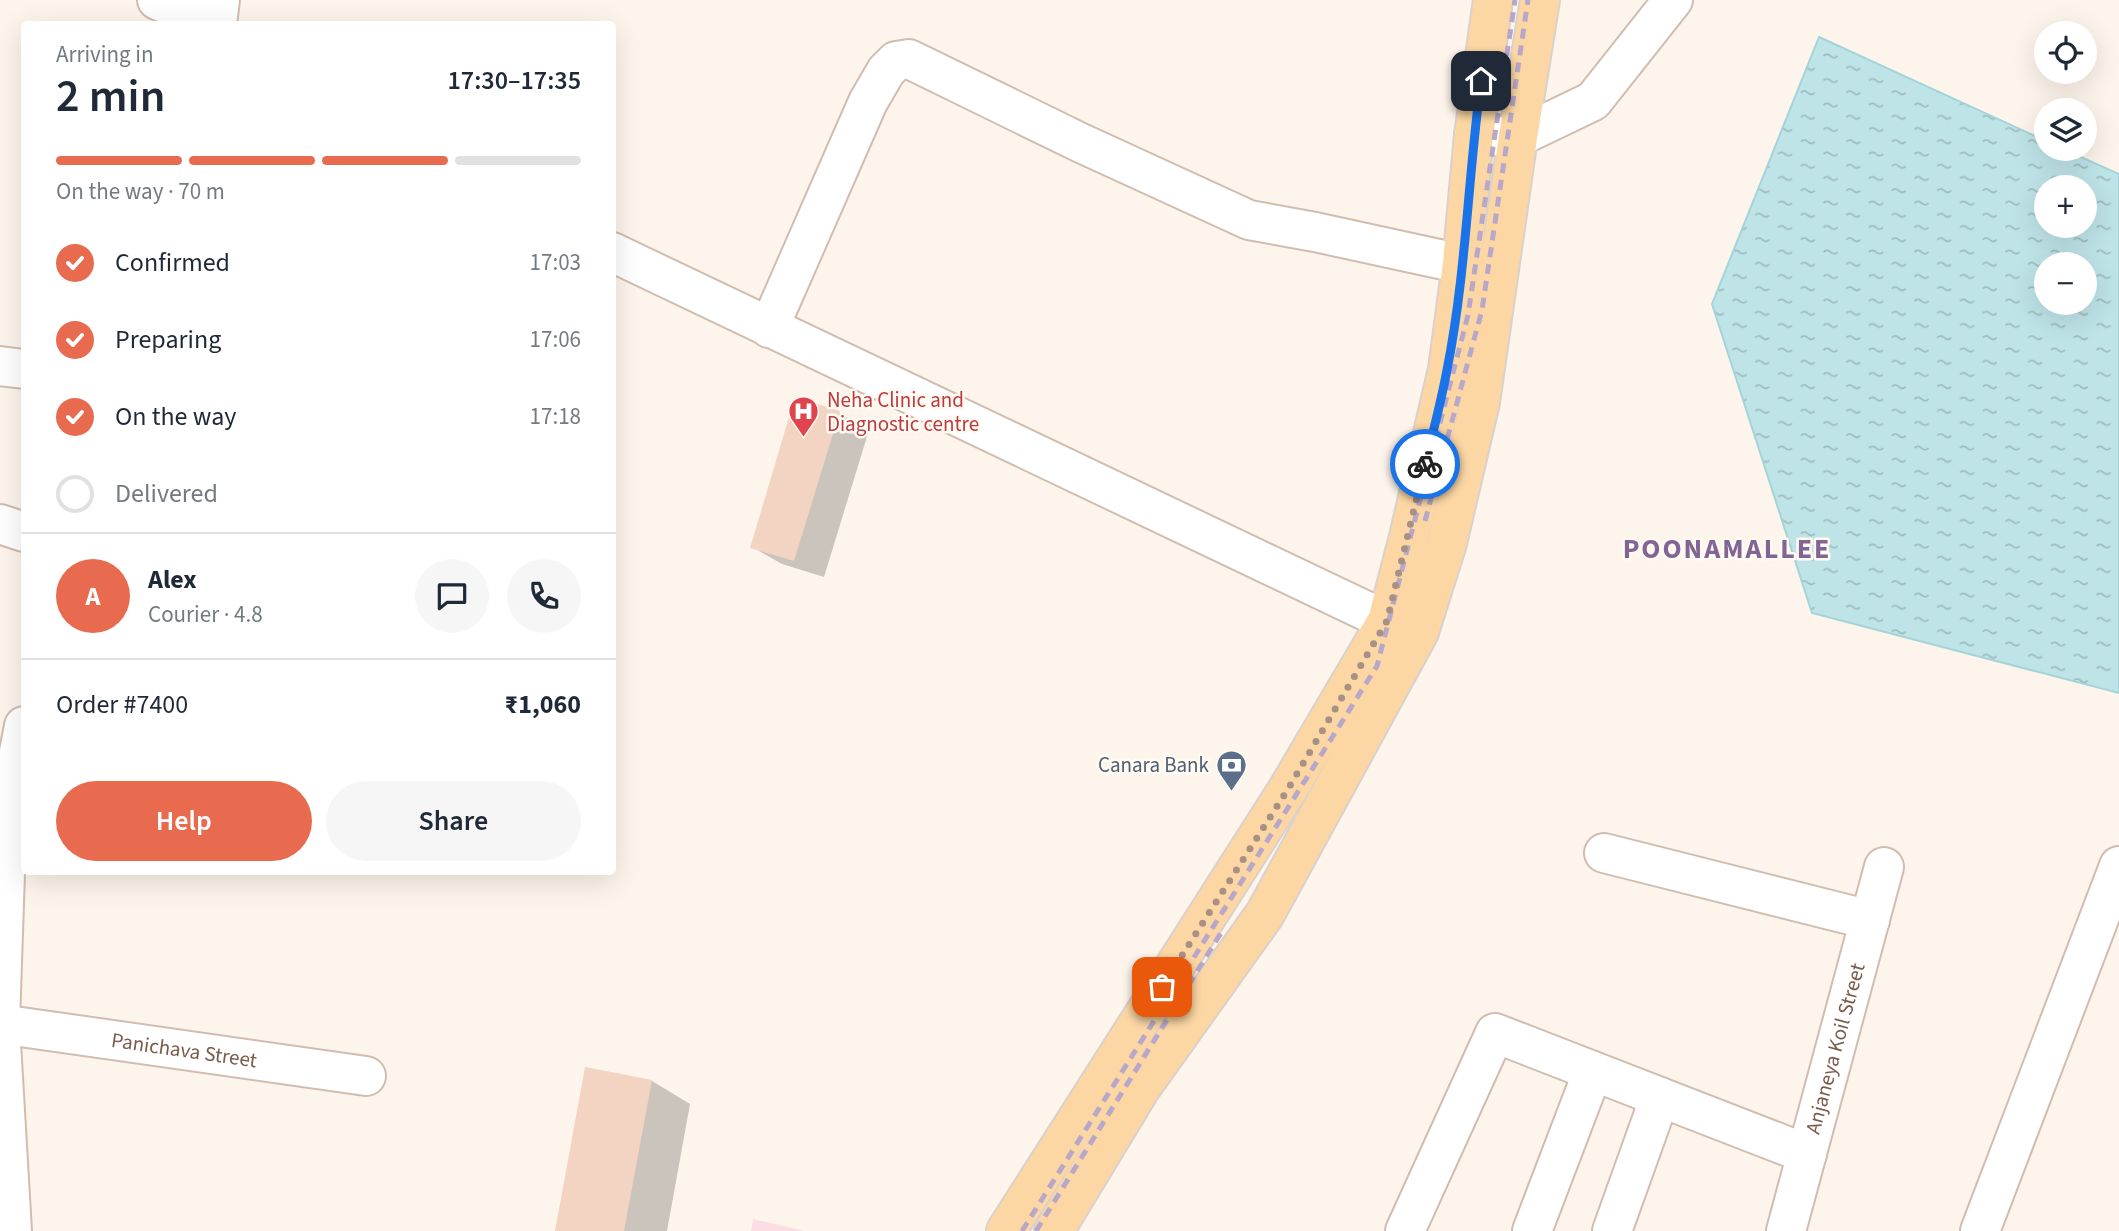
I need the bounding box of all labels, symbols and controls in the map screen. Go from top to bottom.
map controls [2034,21,2097,315]
button: locate [2034,21,2097,84]
text: Arriving in [56,38,154,71]
pin [1451,51,1511,111]
text: 17:30–17:35 [448,62,581,99]
icon: home [1462,62,1500,100]
text: 2 min [56,64,165,129]
button: layers [2034,98,2097,161]
text: On the way · 70 m [56,175,225,208]
button: + [2034,175,2097,238]
icon: check [56,244,94,282]
text: Confirmed [115,244,230,281]
text: 17:03 [530,246,581,279]
button: − [2034,252,2097,315]
icon: check [56,321,94,359]
text: Preparing [115,321,221,358]
text: 17:06 [530,323,581,356]
place label: Neha Clinic and Diagnostic centre [827,385,979,439]
hospital icon: Neha Clinic and Diagnostic centre [787,395,821,439]
icon: check [56,398,94,436]
text: On the way [115,398,236,435]
text: 17:18 [530,400,581,433]
courier [1390,429,1460,499]
icon: bike [1406,445,1444,483]
text: Delivered [115,475,218,512]
district label: POONAMALLEE [1623,529,1831,569]
button: chat [415,559,489,633]
button: phone [507,559,581,633]
text: Alex [148,561,197,598]
text: A [86,578,100,615]
text: Courier · 4.8 [148,598,263,631]
text: Order #7400 [56,686,188,723]
text: ₹1,060 [505,686,581,723]
bank icon: Canara Bank [1215,748,1249,792]
place label: Canara Bank [1098,750,1210,780]
button: Help [56,781,312,861]
button: Share [326,781,581,861]
pin [1132,957,1192,1017]
street label: Anjaneya Koil Street [1798,960,1872,1137]
icon: bag [1143,968,1181,1006]
street label: Panichava Street [109,1025,259,1075]

